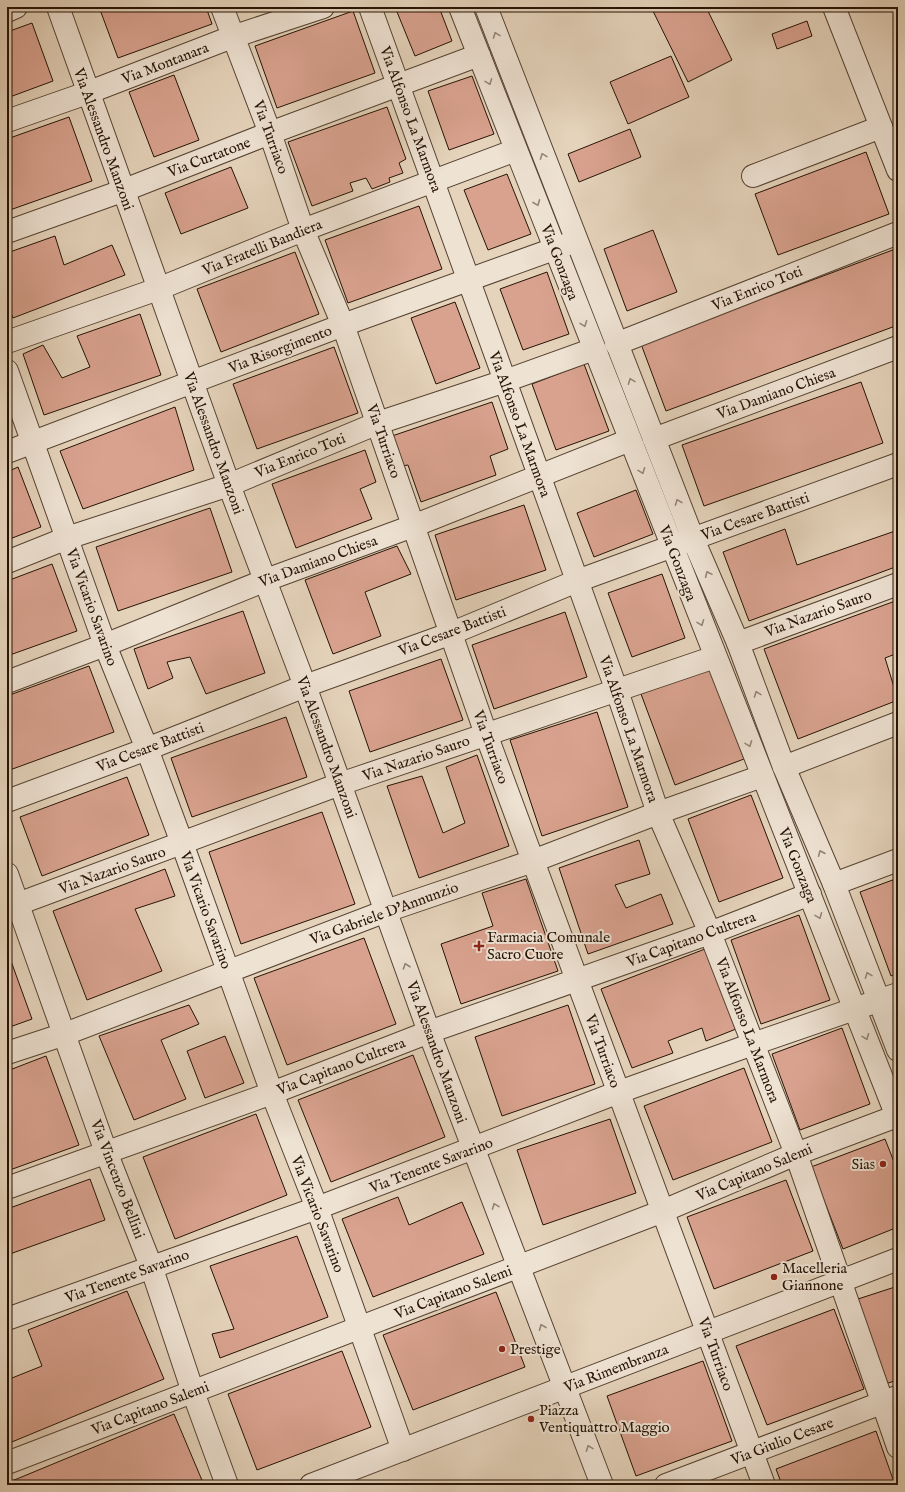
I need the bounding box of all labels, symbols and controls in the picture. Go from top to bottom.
one-way arrow [493,31,501,38]
street label: Via Montanara [118,38,212,89]
street label: Via Alfonso La Marmora [375,43,446,195]
street label: Via Alessandro Manzoni [69,64,138,213]
one-way arrow [485,79,493,86]
street label: Via Turriaco [248,97,293,177]
street label: Via Curtatone [164,133,253,182]
one-way arrow [540,152,548,159]
one-way arrow [532,200,540,207]
street label: Via Fratelli Bandiera [199,215,325,281]
street label: Via Gonzaga [536,221,583,303]
street label: Via Enrico Toti [708,262,805,316]
street label: Via Risorgimento [225,321,335,378]
one-way arrow [580,321,588,328]
street label: Via Alfonso La Marmora [484,348,555,500]
street label: Via Damiano Chiesa [713,363,839,424]
street label: Via Alessandro Manzoni [179,368,248,517]
one-way arrow [628,378,636,385]
street label: Via Turriaco [362,401,405,481]
street label: Via Enrico Toti [251,429,348,483]
one-way arrow [637,467,645,475]
street label: Via Cesare Battisti [698,488,812,545]
one-way arrow [675,499,683,506]
street label: Via Gonzaga [654,522,701,604]
street label: Via Damiano Chiesa [255,531,381,592]
street label: Via Vicario Savarino [61,545,122,669]
one-way arrow [705,570,713,578]
street label: Via Nazario Sauro [761,585,874,642]
street label: Via Cesare Battisti [395,602,509,661]
one-way arrow [697,619,705,626]
street label: Via Alfonso La Marmora [594,652,663,806]
street label: Via Alessandro Manzoni [292,672,361,821]
one-way arrow [754,690,762,697]
street label: Via Turriaco [468,707,513,787]
street label: Via Cesare Battisti [93,718,207,777]
street label: Via Nazario Sauro [359,731,472,786]
one-way arrow [744,740,752,747]
street label: Via Gonzaga [773,824,821,906]
street label: Via Nazario Sauro [55,842,168,899]
street label: Via Vicario Savarino [175,848,236,972]
one-way arrow [818,850,826,858]
street label: Via Gabriele D'Annunzio [306,878,461,950]
street label: Via Capitano Cultrera [623,907,759,972]
one-way arrow [814,913,822,920]
place label: Farmacia Comunale Sacro Cuore [487,928,610,964]
marker: Farmacia Comunale Sacro Cuore [474,941,484,951]
street label: Via Alfonso La Marmora [711,954,784,1106]
one-way arrow [402,963,411,970]
one-way arrow [865,971,873,978]
street label: Via Alessandro Manzoni [402,977,471,1126]
street label: Via Turriaco [580,1011,625,1091]
street label: Via Capitano Cultrera [273,1033,409,1100]
one-way arrow [861,1034,869,1041]
street label: Via Vincenzo Bellini [86,1116,149,1241]
street label: Via Tenente Savarino [366,1133,496,1198]
street label: Via Capitano Salemi [692,1139,815,1206]
street label: Via Vicario Savarino [286,1152,349,1275]
place label: Sias [852,1155,875,1174]
marker: Sias [878,1159,888,1169]
one-way arrow [491,1203,499,1210]
street label: Via Tenente Savarino [61,1245,192,1308]
place label: Macelleria Giannone [782,1259,847,1295]
street label: Via Capitano Salemi [391,1261,515,1324]
marker: Macelleria Giannone [769,1272,779,1282]
street label: Via Turriaco [693,1314,738,1394]
one-way arrow [538,1324,546,1331]
place label: Prestige [510,1340,561,1359]
street label: Via Rimembranza [560,1340,672,1397]
marker: Prestige [497,1344,507,1354]
street label: Via Capitano Salemi [88,1377,212,1440]
place label: Piazza Ventiquattro Maggio [538,1401,670,1437]
street label: Via Giulio Cesare [727,1413,836,1470]
marker: Piazza Ventiquattro Maggio [526,1414,536,1424]
one-way arrow [585,1445,593,1452]

